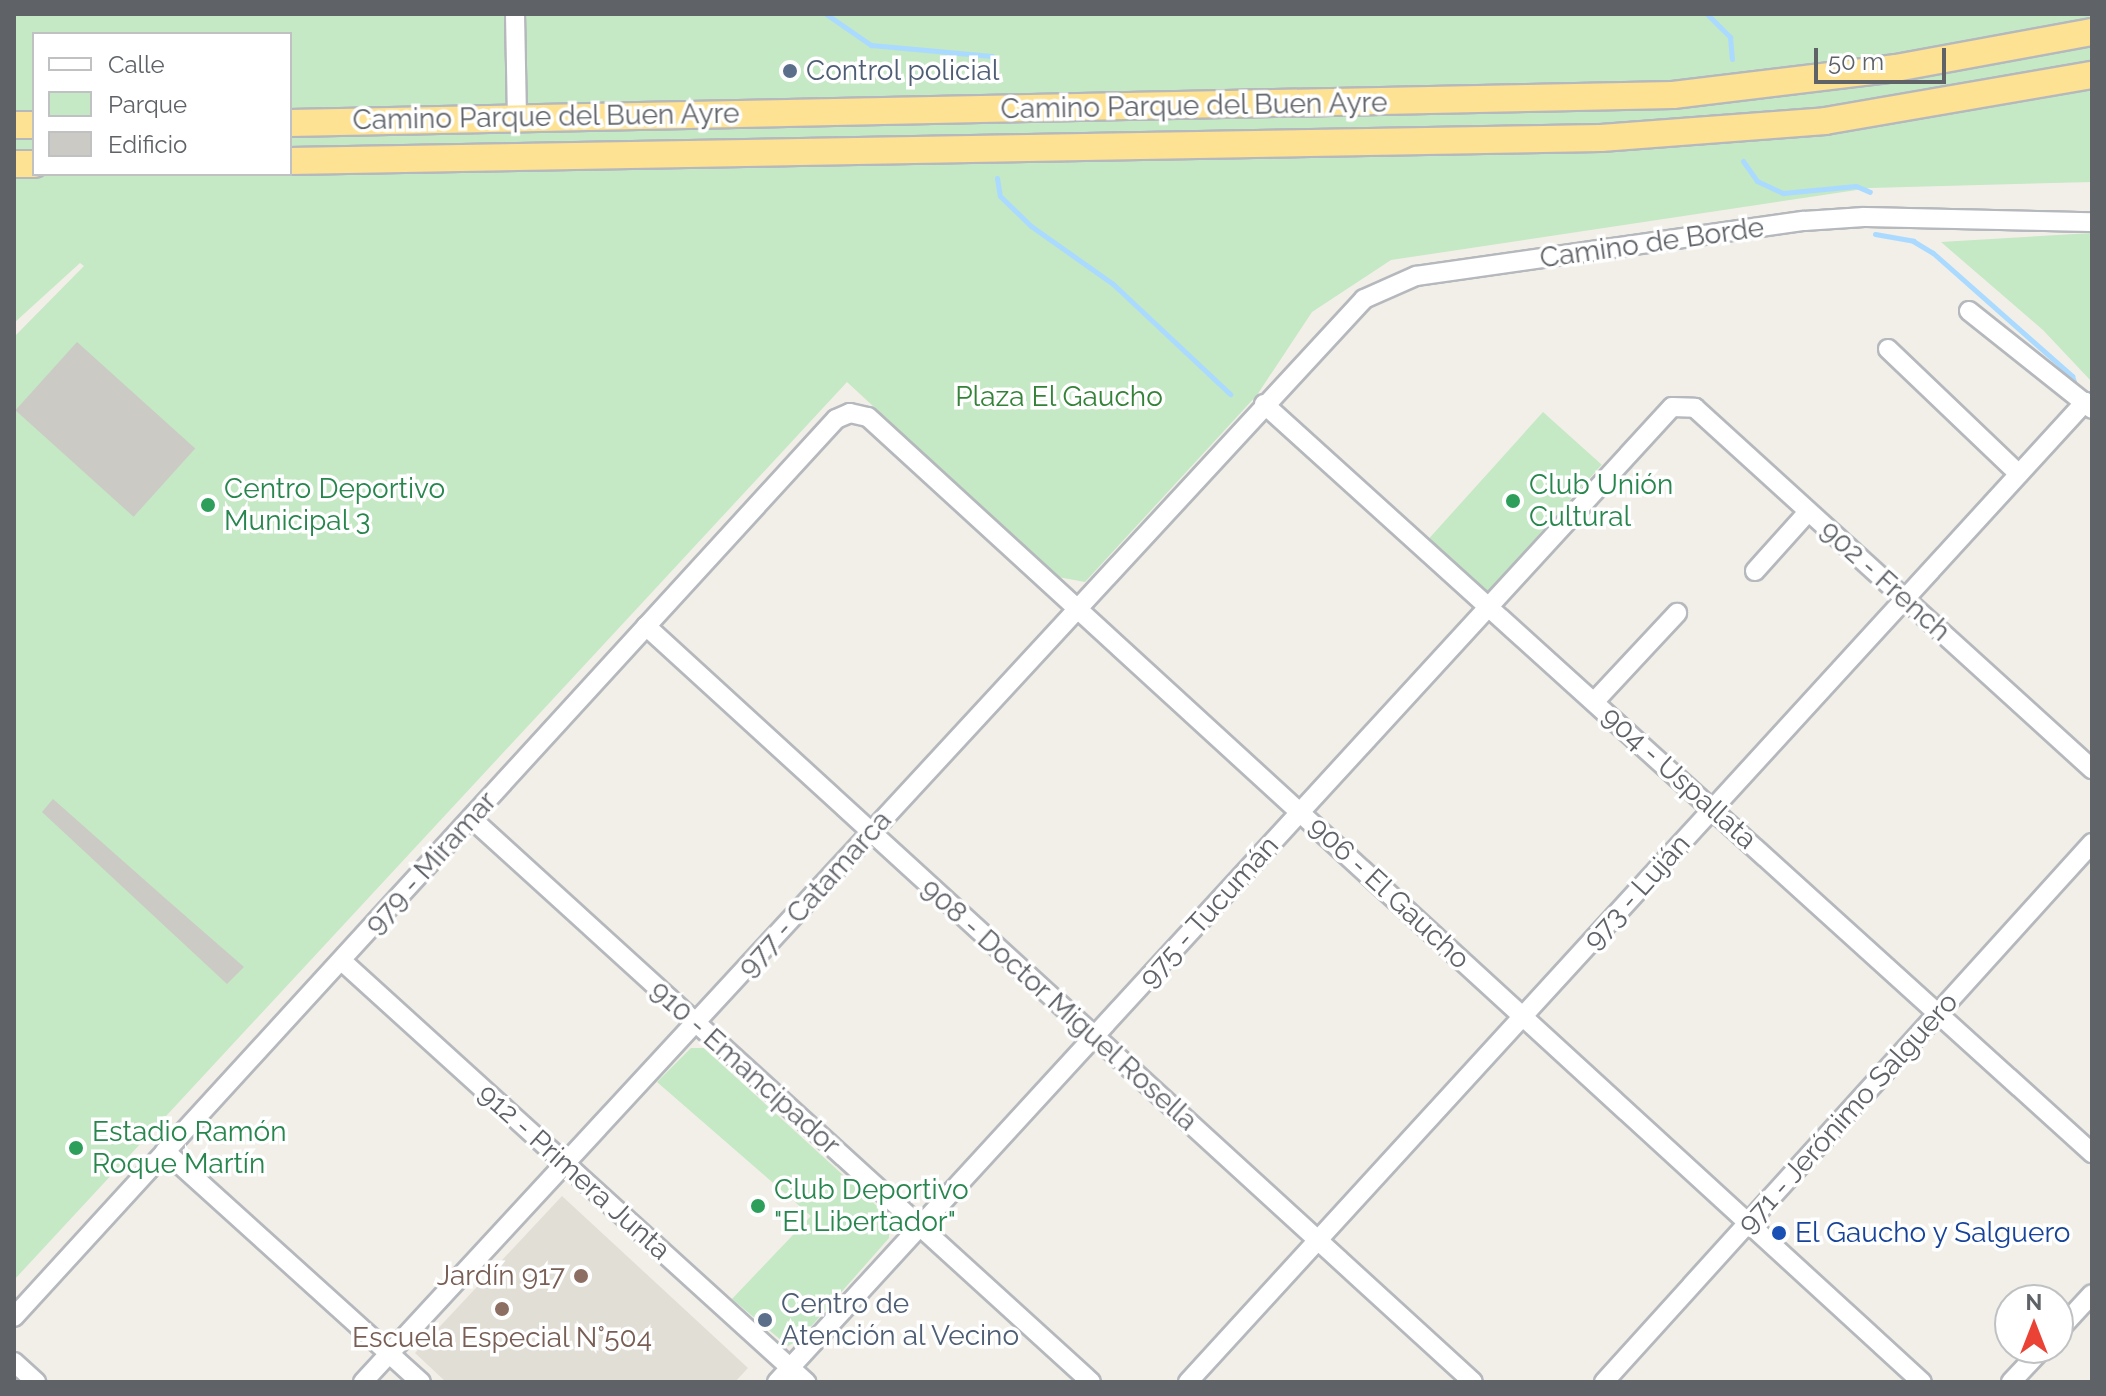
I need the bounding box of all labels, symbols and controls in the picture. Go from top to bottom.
legend [32,32,292,176]
scale bar [1818,32,1950,82]
text: 50 m [1828,47,1884,76]
text: Calle [108,50,165,79]
place label: Control policial [806,54,1000,88]
marker: Control policial [781,62,799,80]
street label: Camino Parque del Buen Ayre [999,86,1389,126]
text: Parque [108,90,187,119]
street label: Camino Parque del Buen Ayre [351,97,741,137]
text: Edificio [108,130,187,159]
street label: Camino de Borde [1538,211,1766,275]
park label: Plaza El Gaucho [955,380,1163,414]
place label: Club Unión Cultural [1529,468,1673,534]
place label: Centro Deportivo Municipal 3 [224,472,445,538]
marker: Club Unión Cultural [1504,492,1522,510]
marker: Centro Deportivo Municipal 3 [199,496,217,514]
street label: 902 - French [1813,514,1957,648]
street label: 904 - Uspallata [1595,700,1763,856]
street label: 979 - Miramar [358,785,504,941]
street label: 977 - Catamarca [731,804,899,984]
street label: 906 - El Gaucho [1301,810,1477,976]
street label: 973 - Luján [1577,828,1697,956]
street label: 975 - Tucumán [1132,829,1286,995]
street label: 908 - Doctor Miguel Rosella [913,871,1205,1139]
street label: 910 - Emancipador [643,974,847,1162]
street label: 971 - Jerónimo Salguero [1731,985,1965,1241]
street label: 912 - Primera Junta [471,1077,677,1267]
place label: Estadio Ramón Roque Martín [92,1115,287,1181]
marker: Estadio Ramón Roque Martín [67,1139,85,1157]
place label: Club Deportivo "El Libertador" [774,1173,969,1239]
marker: Club Deportivo "El Libertador" [749,1197,767,1215]
place label: El Gaucho y Salguero [1795,1216,2073,1250]
marker: El Gaucho y Salguero [1770,1224,1788,1242]
place label: Jardín 917 [437,1259,565,1293]
marker: Jardín 917 [572,1267,590,1285]
north arrow [1994,1284,2074,1364]
place label: Centro de Atención al Vecino [781,1287,1021,1353]
text: N [2026,1289,2042,1315]
marker: Escuela Especial N°504 [493,1300,511,1318]
marker: Centro de Atención al Vecino [756,1311,774,1329]
place label: Escuela Especial N°504 [352,1321,652,1355]

